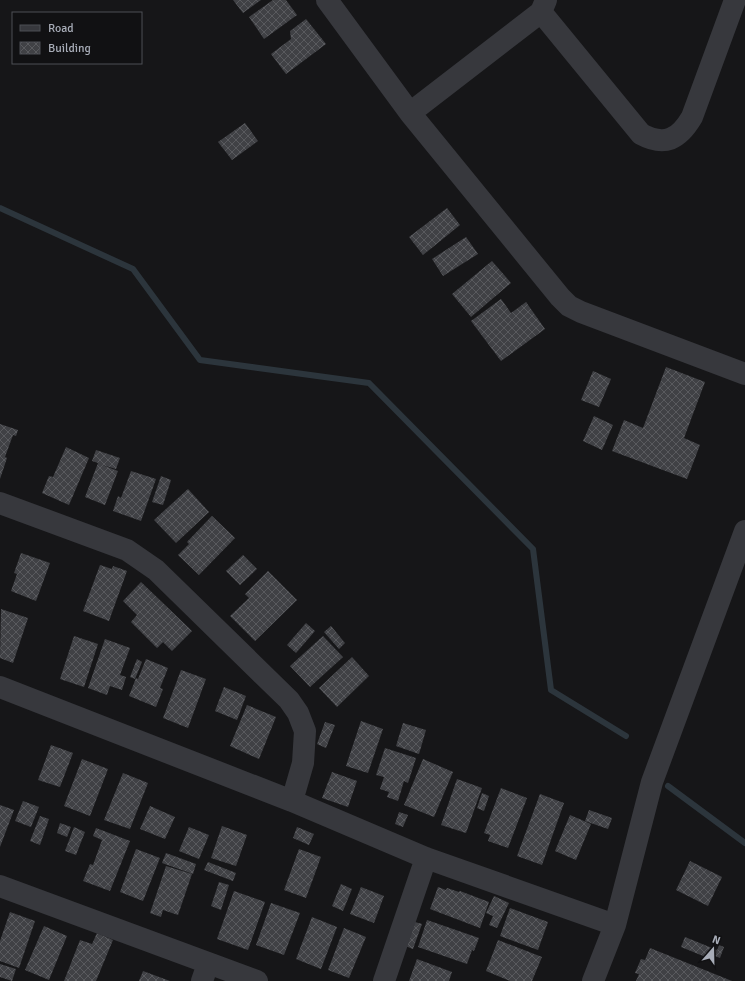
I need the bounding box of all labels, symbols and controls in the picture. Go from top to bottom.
legend [12,12,142,64]
text: Road [48,21,74,36]
text: Building [48,41,91,56]
north arrow [693,929,733,969]
text: N [710,933,722,947]

